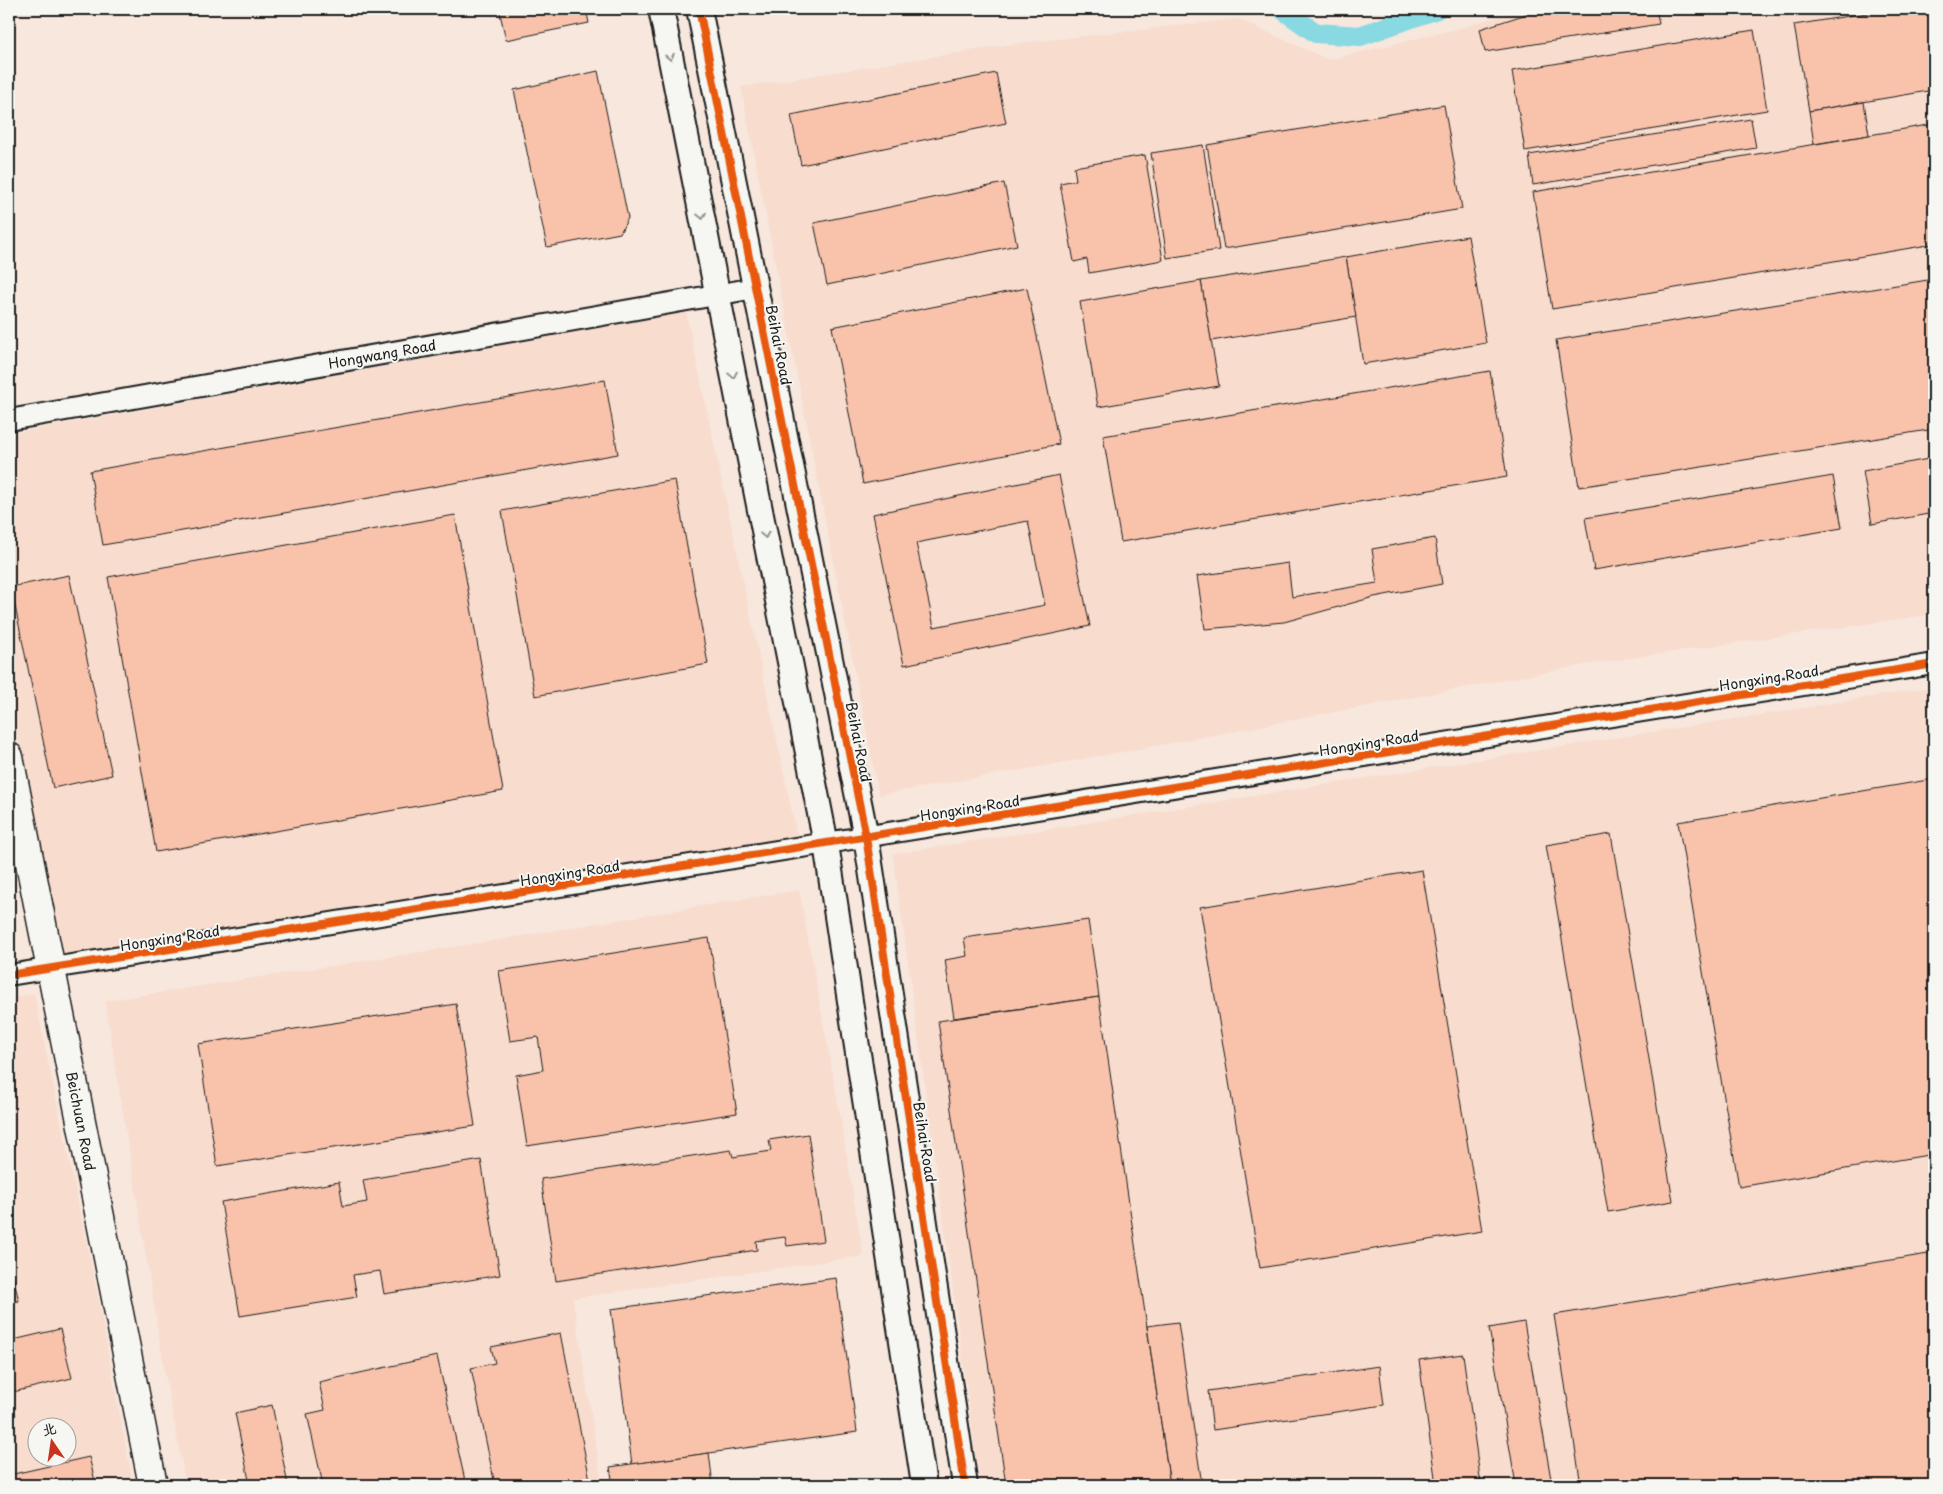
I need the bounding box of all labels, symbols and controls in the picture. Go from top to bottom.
one-way arrow [665,52,675,61]
one-way arrow [696,212,706,220]
street label: Beihai Road [761,303,797,387]
street label: Hongwang Road [326,334,438,374]
one-way arrow [727,371,738,380]
one-way arrow [759,530,769,539]
street label: Hongxing Road [1718,660,1820,696]
street label: Beihai Road [841,700,877,784]
street label: Hongxing Road [1318,725,1420,761]
street label: Hongxing Road [919,790,1021,826]
street label: Hongxing Road [519,855,621,891]
street label: Hongxing Road [119,920,221,956]
street label: Beichuan Road [61,1070,101,1172]
street label: Beihai Road [908,1100,942,1184]
north arrow [28,1416,78,1466]
text: 北 [40,1417,58,1441]

